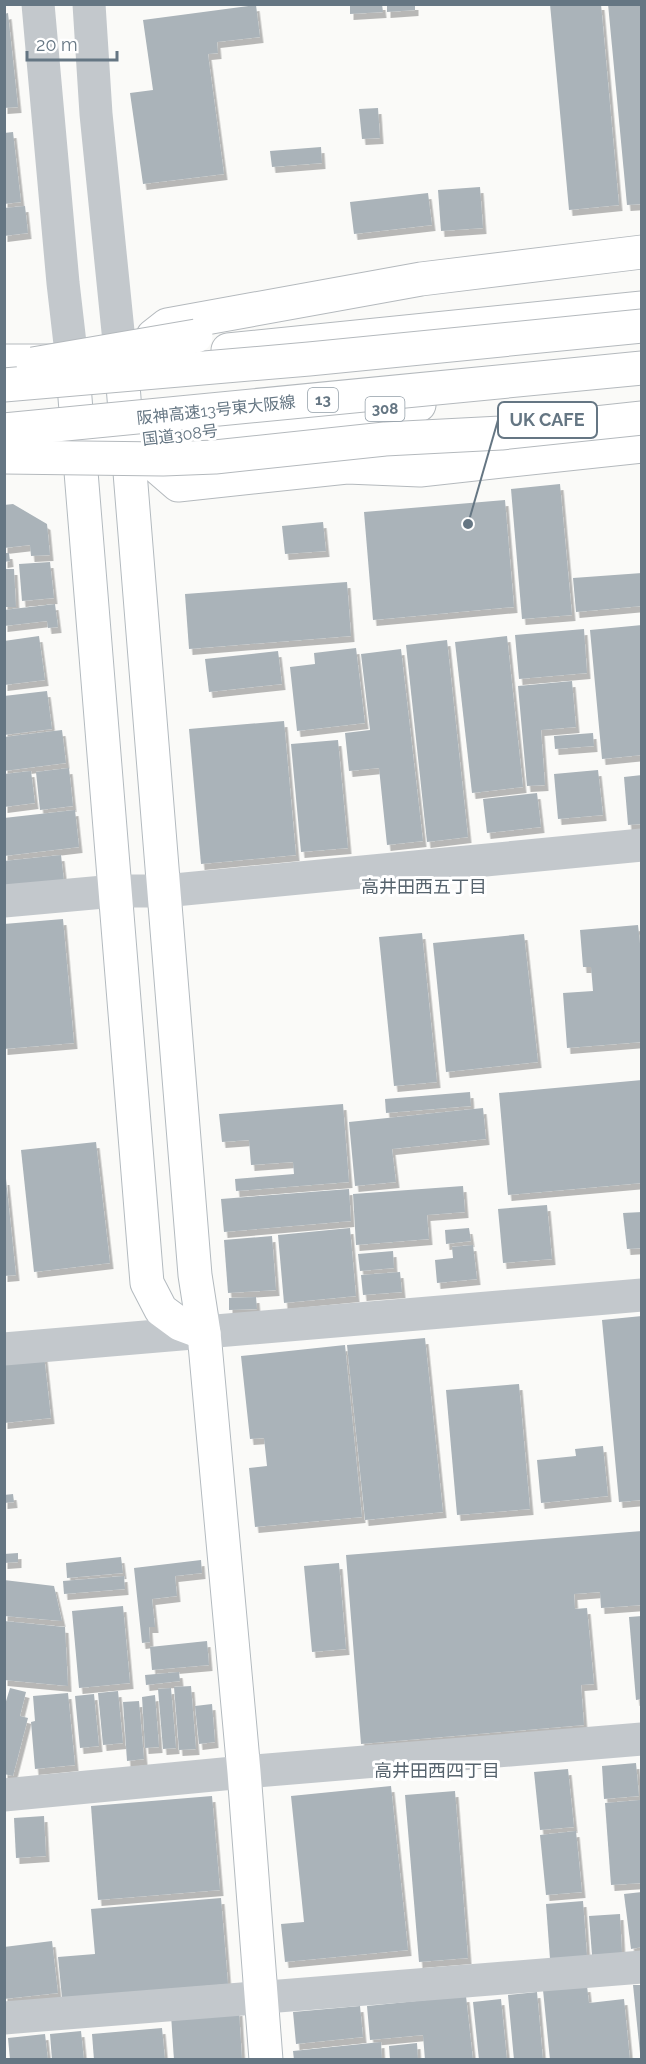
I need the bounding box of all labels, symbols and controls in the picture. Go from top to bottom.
scale bar [27,24,117,62]
text: 20 m [36,34,78,55]
road number: 13 [308,388,338,412]
street label: 阪神高速13号東大阪線 [136,392,296,428]
road number: 308 [366,397,404,421]
callout: UK CAFE [498,402,597,438]
text: UK CAFE [509,409,585,430]
street label: 国道308号 [141,421,219,449]
district label: 高井田西五丁目 [361,876,487,897]
district label: 高井田西四丁目 [374,1760,500,1781]

